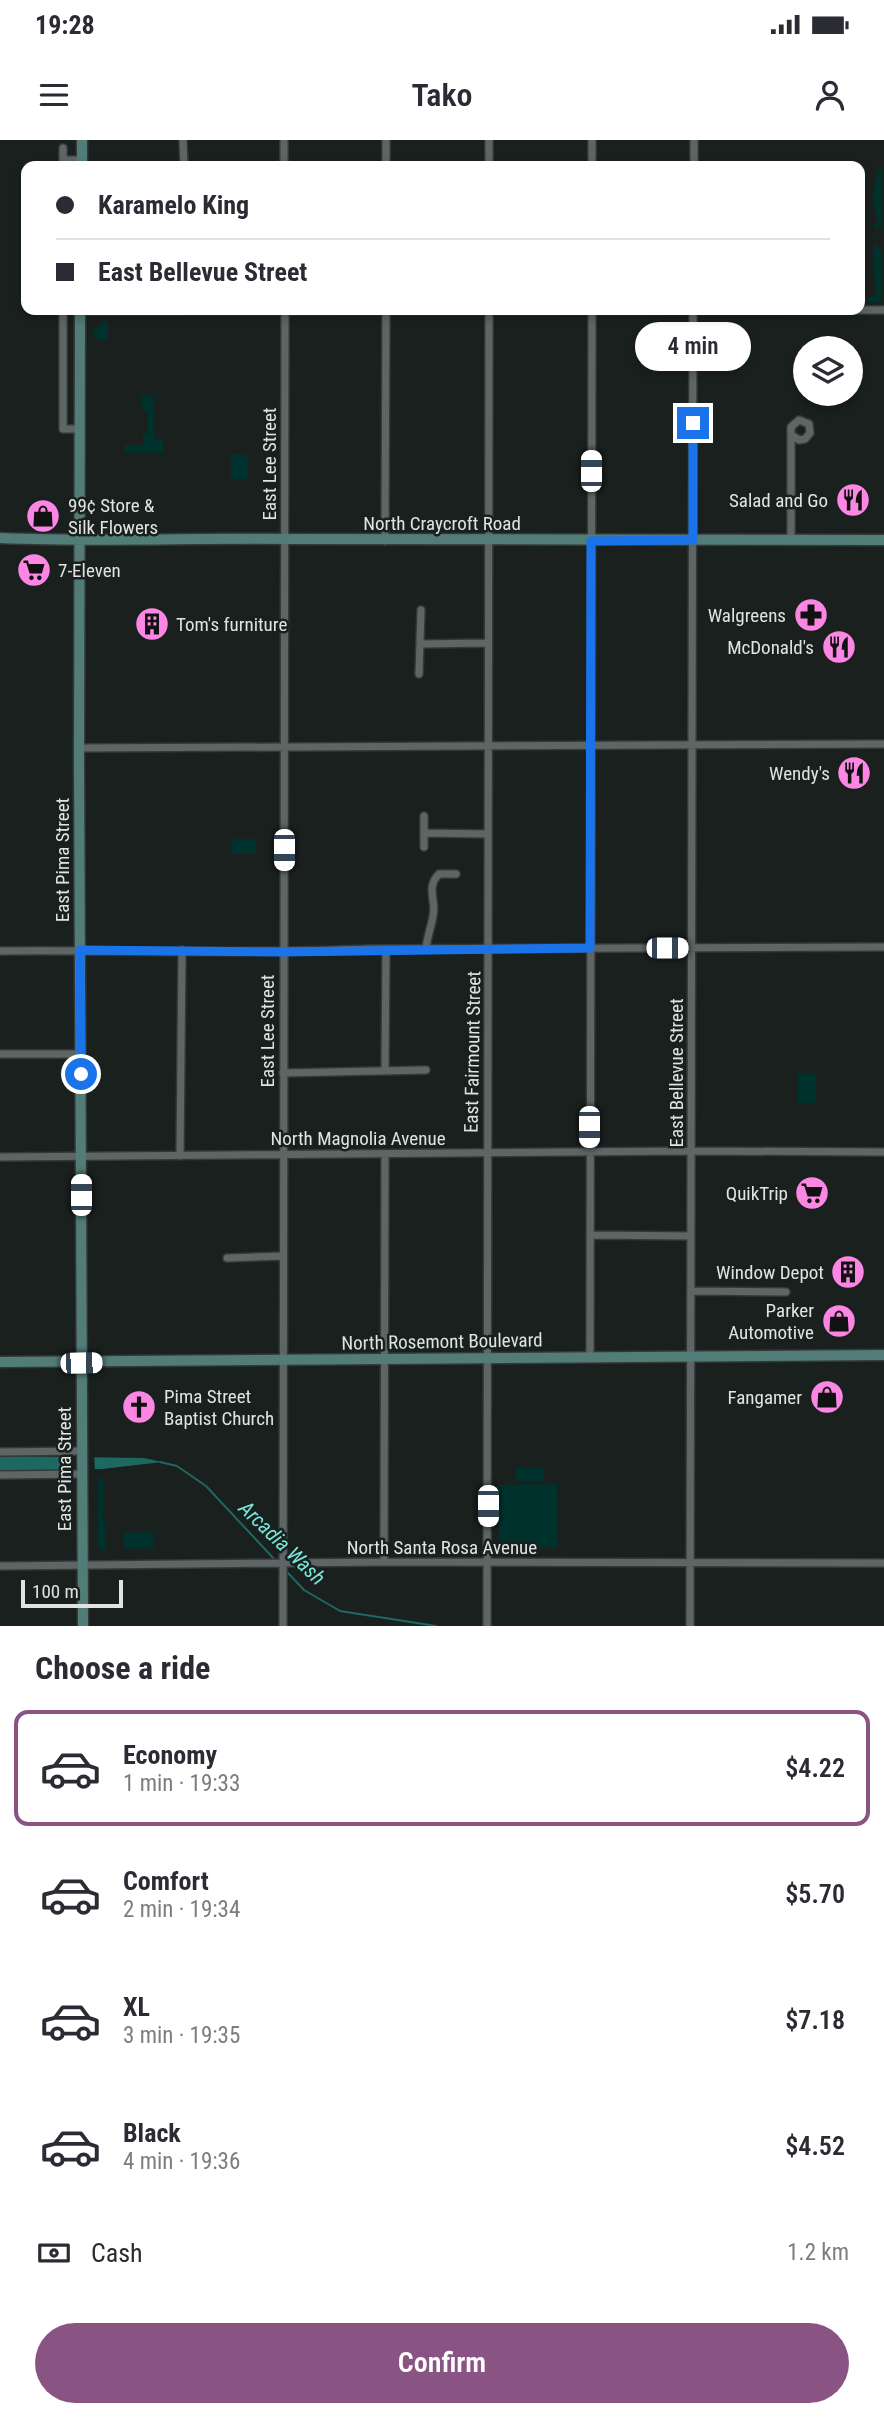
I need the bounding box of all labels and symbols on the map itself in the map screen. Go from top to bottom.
callout: 4 min [635,322,751,370]
route end [677,407,709,439]
street label: East Lee Street [258,408,281,520]
car [581,450,602,492]
restaurant icon: Salad and Go [834,481,872,519]
place label: Salad and Go [729,489,828,512]
place label: 99¢ Store & Silk Flowers [68,494,158,539]
shop icon: 99¢ Store & Silk Flowers [24,497,62,535]
street label: North Craycroft Road [363,512,521,535]
supermarket icon: 7-Eleven [15,551,53,589]
place label: 7-Eleven [58,559,121,582]
pharmacy icon: Walgreens [792,596,830,634]
place label: Walgreens [708,604,786,627]
building icon: Tom's furniture [133,605,171,643]
place label: Tom's furniture [176,613,287,636]
restaurant icon: McDonald's [820,628,858,666]
place label: McDonald's [727,636,814,659]
restaurant icon: Wendy's [835,754,873,792]
place label: Wendy's [769,762,830,785]
street label: East Pima Street [51,798,74,922]
car [274,829,295,871]
car [647,938,689,959]
street label: East Fairmount Street [460,971,485,1133]
street label: East Lee Street [256,975,279,1087]
street label: East Bellevue Street [665,998,688,1148]
route start [65,1058,97,1090]
car [579,1106,600,1148]
street label: North Magnolia Avenue [270,1127,446,1150]
car [71,1174,92,1216]
supermarket icon: QuikTrip [793,1174,831,1212]
place label: QuikTrip [726,1182,788,1205]
building icon: Window Depot [829,1253,867,1291]
place label: Window Depot [716,1261,824,1284]
place label: Parker Automotive [728,1299,814,1344]
shop icon: Parker Automotive [820,1302,858,1340]
street label: North Rosemont Boulevard [341,1328,543,1355]
car [60,1352,103,1374]
shop icon: Fangamer [808,1378,846,1416]
place label: Pima Street Baptist Church [164,1385,274,1430]
place label: Fangamer [727,1386,802,1409]
church icon: Pima Street Baptist Church [120,1388,158,1426]
street label: East Pima Street [53,1407,76,1531]
car [478,1485,499,1527]
water label: Arcadia Wash [233,1495,330,1590]
street label: North Santa Rosa Avenue [347,1536,537,1559]
scale bar [21,1577,122,1609]

